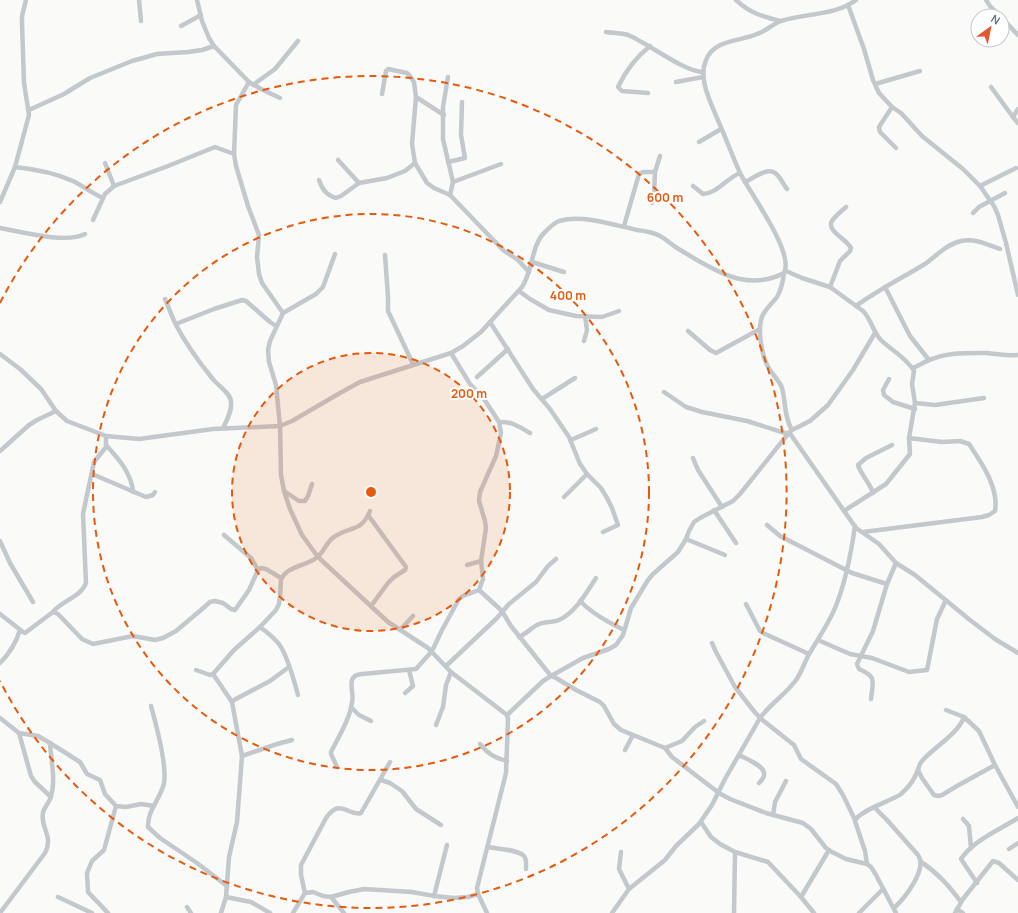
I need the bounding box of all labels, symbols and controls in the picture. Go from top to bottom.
north arrow [970,8,1010,48]
text: N [988,11,1003,28]
text: 600 m [647,189,683,206]
text: 400 m [550,287,586,304]
text: 200 m [451,385,487,402]
centre of rings [364,485,378,499]

